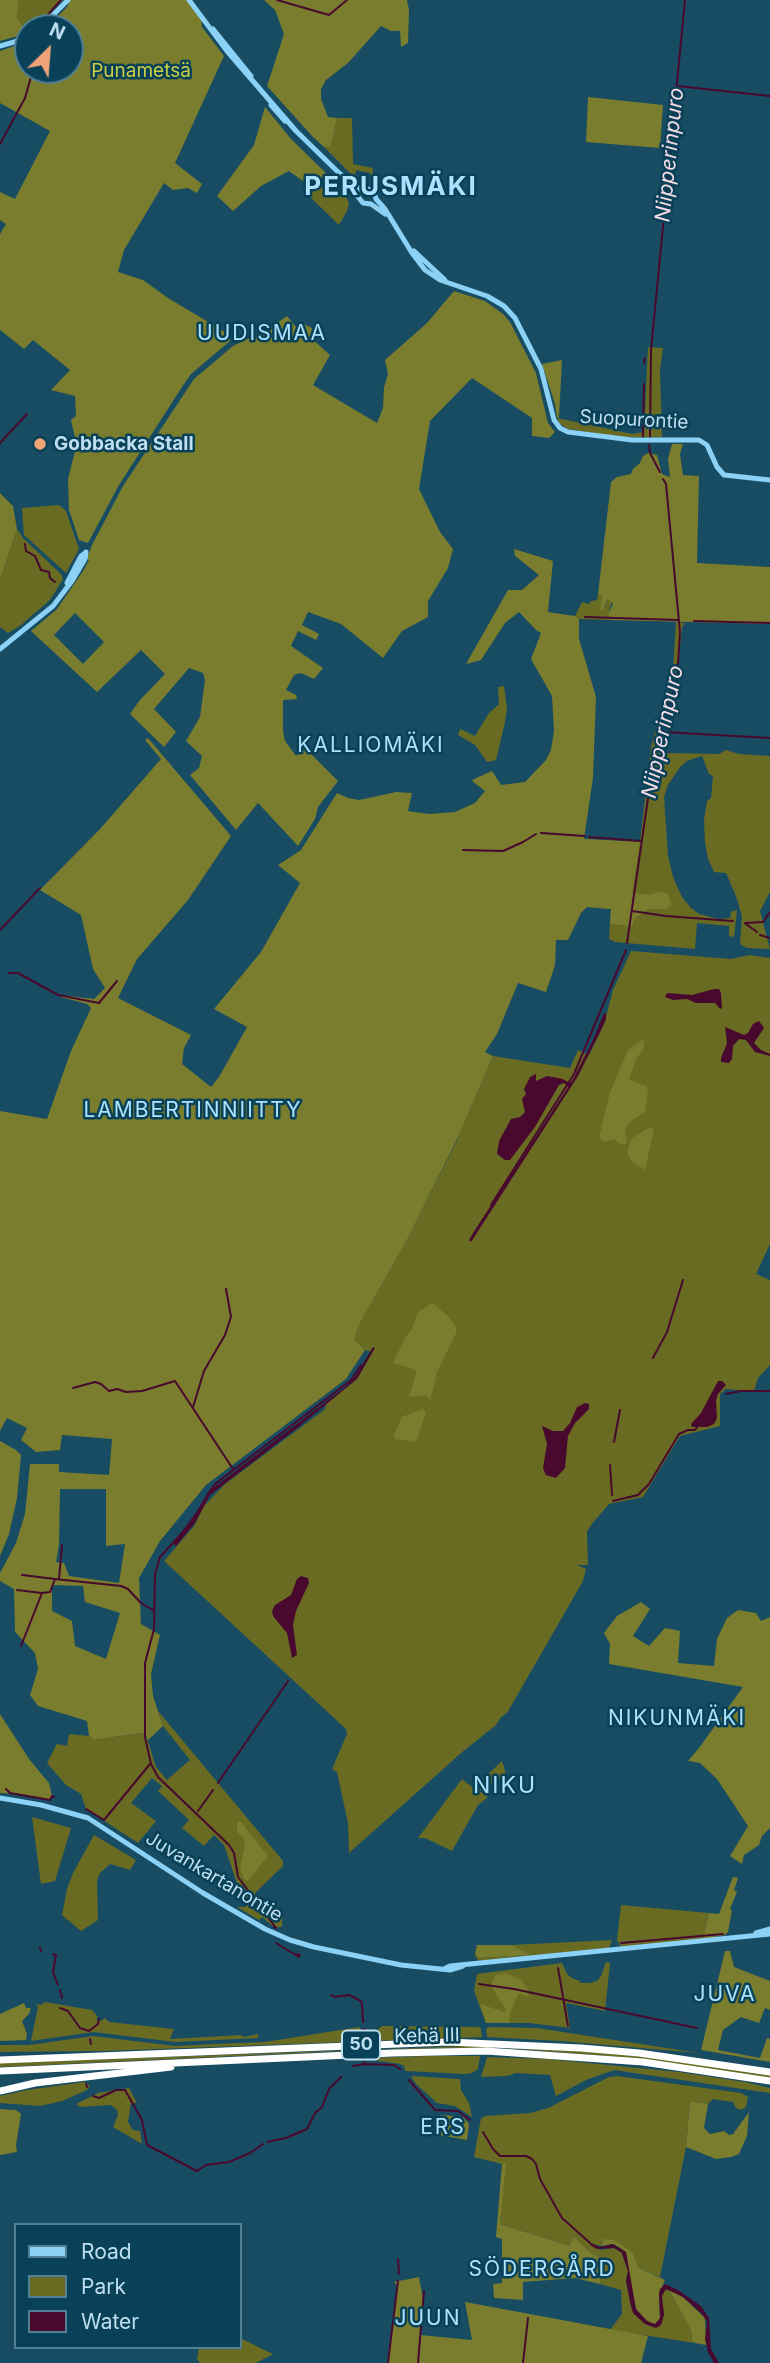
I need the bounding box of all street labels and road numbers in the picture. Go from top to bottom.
street label: Suopurontie [579,406,689,434]
street label: Juvankartanontie [141,1827,287,1927]
street label: Kehä III [394,2024,460,2048]
road number: 50 [342,2031,380,2060]

